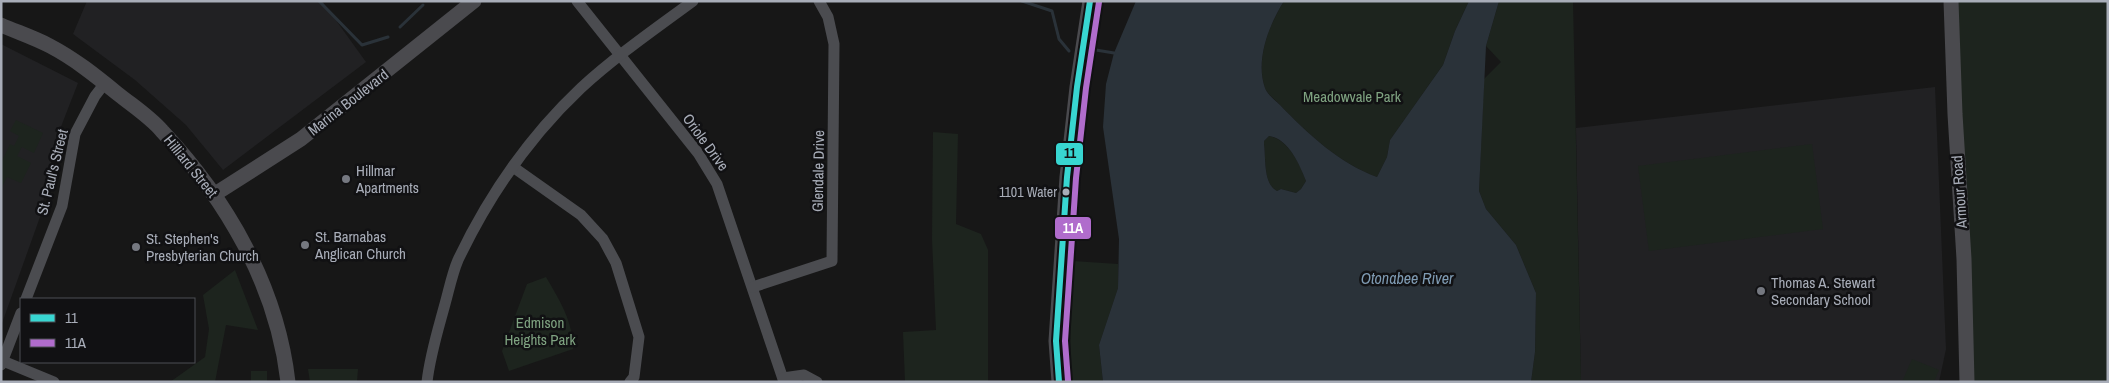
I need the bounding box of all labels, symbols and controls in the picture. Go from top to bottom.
street label: Marina Boulevard [303,64,393,140]
park label: Meadowvale Park [1303,86,1402,107]
street label: Oriole Drive [678,109,734,175]
street label: St. Paul's Street [31,126,73,217]
street label: Hilliard Street [159,130,223,202]
street label: Glendale Drive [807,130,829,212]
line badge: 11 [1055,142,1084,166]
text: 11 [1064,144,1077,162]
street label: Armour Road [1946,155,1972,230]
place label: Hillmar Apartments [355,160,419,198]
marker: Hillmar Apartments [340,173,352,185]
place label: 1101 Water [999,183,1057,201]
marker: 1101 Water [1061,187,1071,197]
line badge: 11A [1054,216,1092,240]
text: 11A [1063,219,1084,237]
place label: St. Barnabas Anglican Church [314,226,406,264]
place label: St. Stephen's Presbyterian Church [146,228,259,266]
marker: St. Barnabas Anglican Church [299,239,311,251]
marker: St. Stephen's Presbyterian Church [130,241,142,253]
water label: Otonabee River [1361,267,1454,289]
place label: Thomas A. Stewart Secondary School [1771,272,1876,310]
marker: Thomas A. Stewart Secondary School [1755,285,1767,297]
legend [20,298,195,363]
text: 11 [65,307,78,328]
park label: Edmison Heights Park [504,312,576,350]
text: 11A [65,332,87,353]

